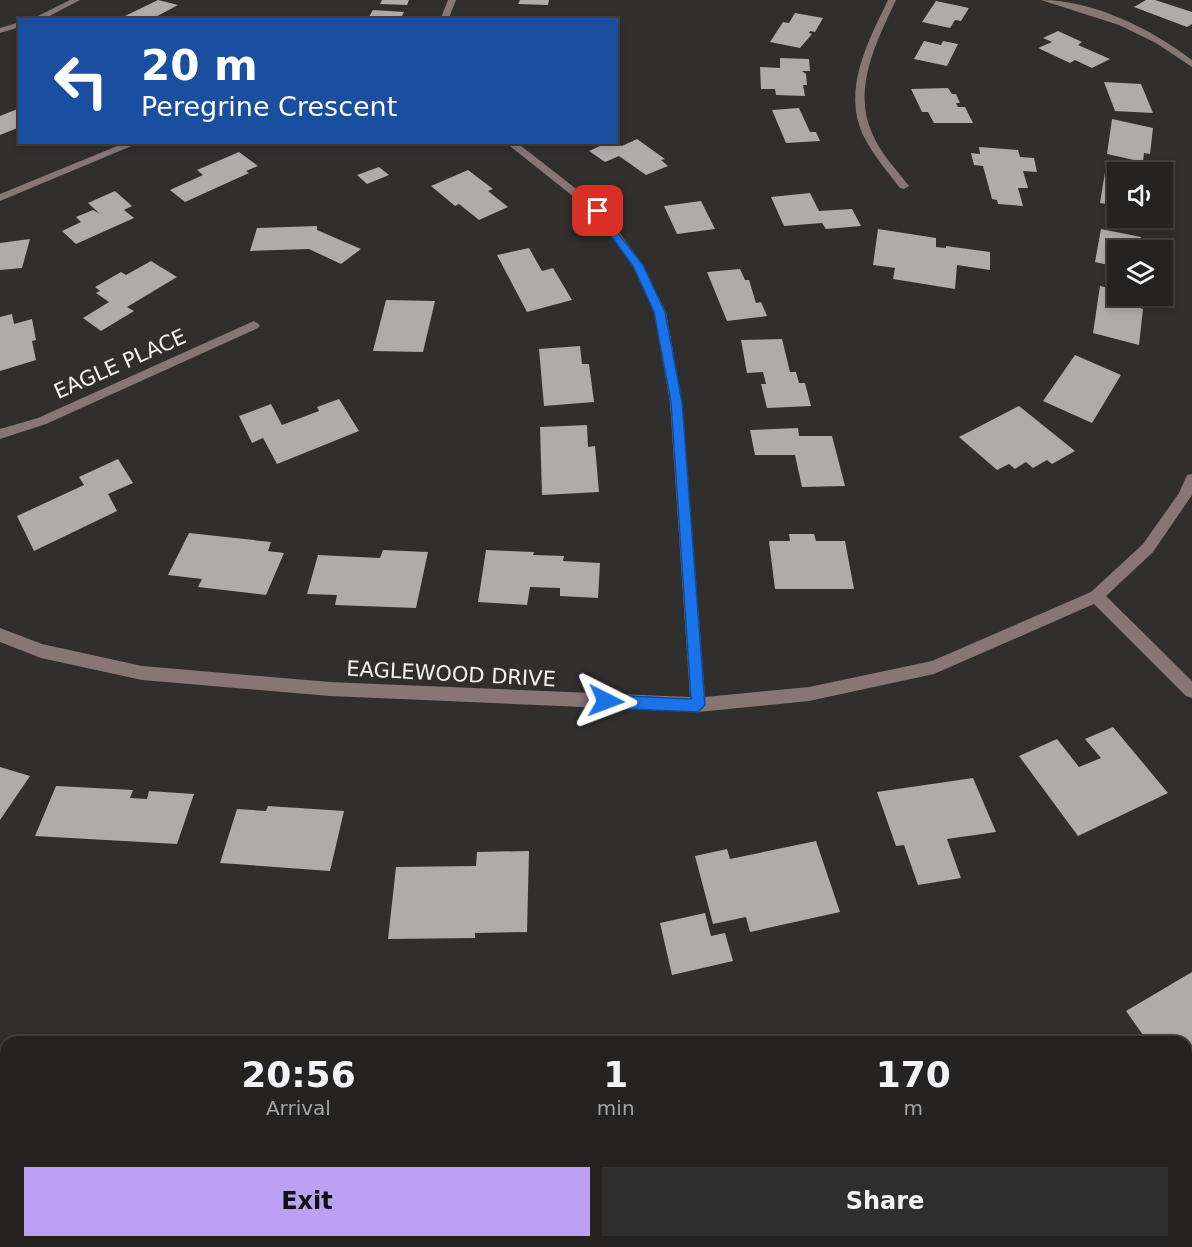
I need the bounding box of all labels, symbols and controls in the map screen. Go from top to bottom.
text: 20 m [141,41,258,90]
icon: left [42,42,120,120]
text: Peregrine Crescent [141,91,397,122]
map controls [1107,162,1173,306]
button: sound [1107,162,1173,228]
pin [572,185,623,236]
icon: arrive [581,194,614,227]
button: layers [1107,240,1173,306]
street label: EAGLE PLACE [50,324,190,404]
street label: EAGLEWOOD DRIVE [346,657,556,691]
position arrow [574,669,638,733]
text: 20:56 [241,1054,356,1095]
text: 1 [603,1054,628,1095]
text: 170 [876,1054,951,1095]
text: Arrival [266,1096,331,1120]
text: min [597,1096,635,1120]
text: m [904,1096,923,1120]
button: Exit [24,1167,590,1236]
button: Share [602,1167,1168,1236]

